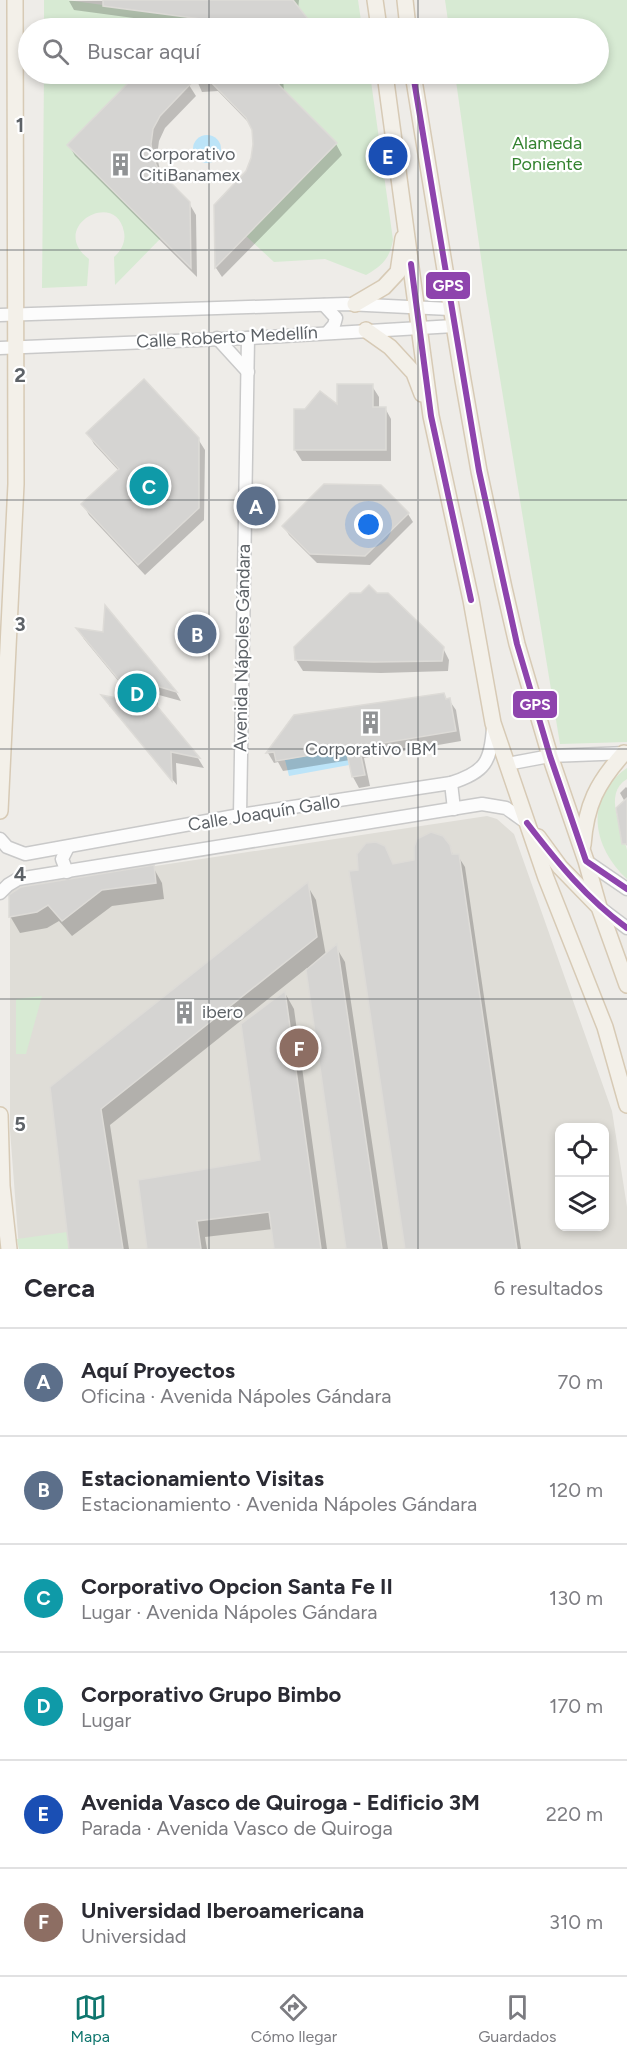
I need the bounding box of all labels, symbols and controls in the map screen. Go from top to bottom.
search box [18,18,609,84]
icon: search [39,35,72,68]
text: Buscar aquí [87,38,200,65]
text: 1 [16,113,24,137]
park label: Alameda Poniente [511,132,583,175]
pin: E [368,134,408,178]
place label: Corporativo CitiBanamex [139,143,241,186]
building icon: Corporativo CitiBanamex [108,151,134,177]
line badge: GPS [425,271,471,300]
text: GPS [432,276,464,295]
street label: Calle Roberto Medellín [136,321,318,353]
text: 2 [14,363,26,387]
pin: C [130,464,168,508]
pin: A [236,484,276,528]
your location [354,510,383,539]
street label: Avenida Nápoles Gándara [229,544,255,752]
text: 3 [14,612,26,636]
pin: B [178,612,216,656]
pin: D [118,670,156,716]
line badge: GPS [512,690,558,719]
text: GPS [519,695,551,714]
building icon: Corporativo IBM [358,710,384,736]
place label: Corporativo IBM [305,738,437,760]
street label: Calle Joaquín Gallo [186,790,342,836]
text: 4 [14,862,27,886]
building icon: ibero [171,999,197,1025]
place label: ibero [202,1001,243,1023]
pin: F [280,1026,318,1070]
text: 5 [14,1112,26,1136]
map controls [555,1123,609,1231]
button: locate [555,1123,609,1177]
button: layers [555,1177,609,1231]
text: Cerca [24,1272,95,1304]
text: 6 resultados [494,1276,603,1300]
text: Aquí Proyectos [81,1357,235,1384]
text: A [36,1370,51,1394]
text: 70 m [557,1370,603,1394]
text: Oficina · Avenida Nápoles Gándara [81,1384,391,1408]
text: Estacionamiento Visitas [81,1465,324,1492]
text: B [37,1478,50,1502]
text: 120 m [549,1478,603,1502]
text: Estacionamiento · Avenida Nápoles Gándara [81,1492,477,1516]
text: Corporativo Opcion Santa Fe II [81,1573,393,1600]
text: C [36,1586,51,1610]
text: 130 m [549,1586,603,1610]
text: Lugar · Avenida Nápoles Gándara [81,1600,377,1624]
text: Corporativo Grupo Bimbo [81,1681,341,1708]
text: D [37,1694,51,1718]
text: 170 m [549,1694,603,1718]
text: Lugar [81,1708,131,1732]
text: Avenida Vasco de Quiroga - Edificio 3M [81,1789,480,1816]
text: E [38,1802,49,1826]
text: 220 m [546,1802,603,1826]
text: Parada · Avenida Vasco de Quiroga [81,1816,393,1840]
text: Universidad Iberoamericana [81,1897,364,1924]
text: F [38,1910,49,1934]
text: 310 m [549,1910,603,1934]
text: Universidad [81,1924,186,1948]
tab: Mapa [70,1991,110,2046]
tab: Cómo llegar [251,1991,337,2046]
tab: Guardados [478,1991,556,2046]

